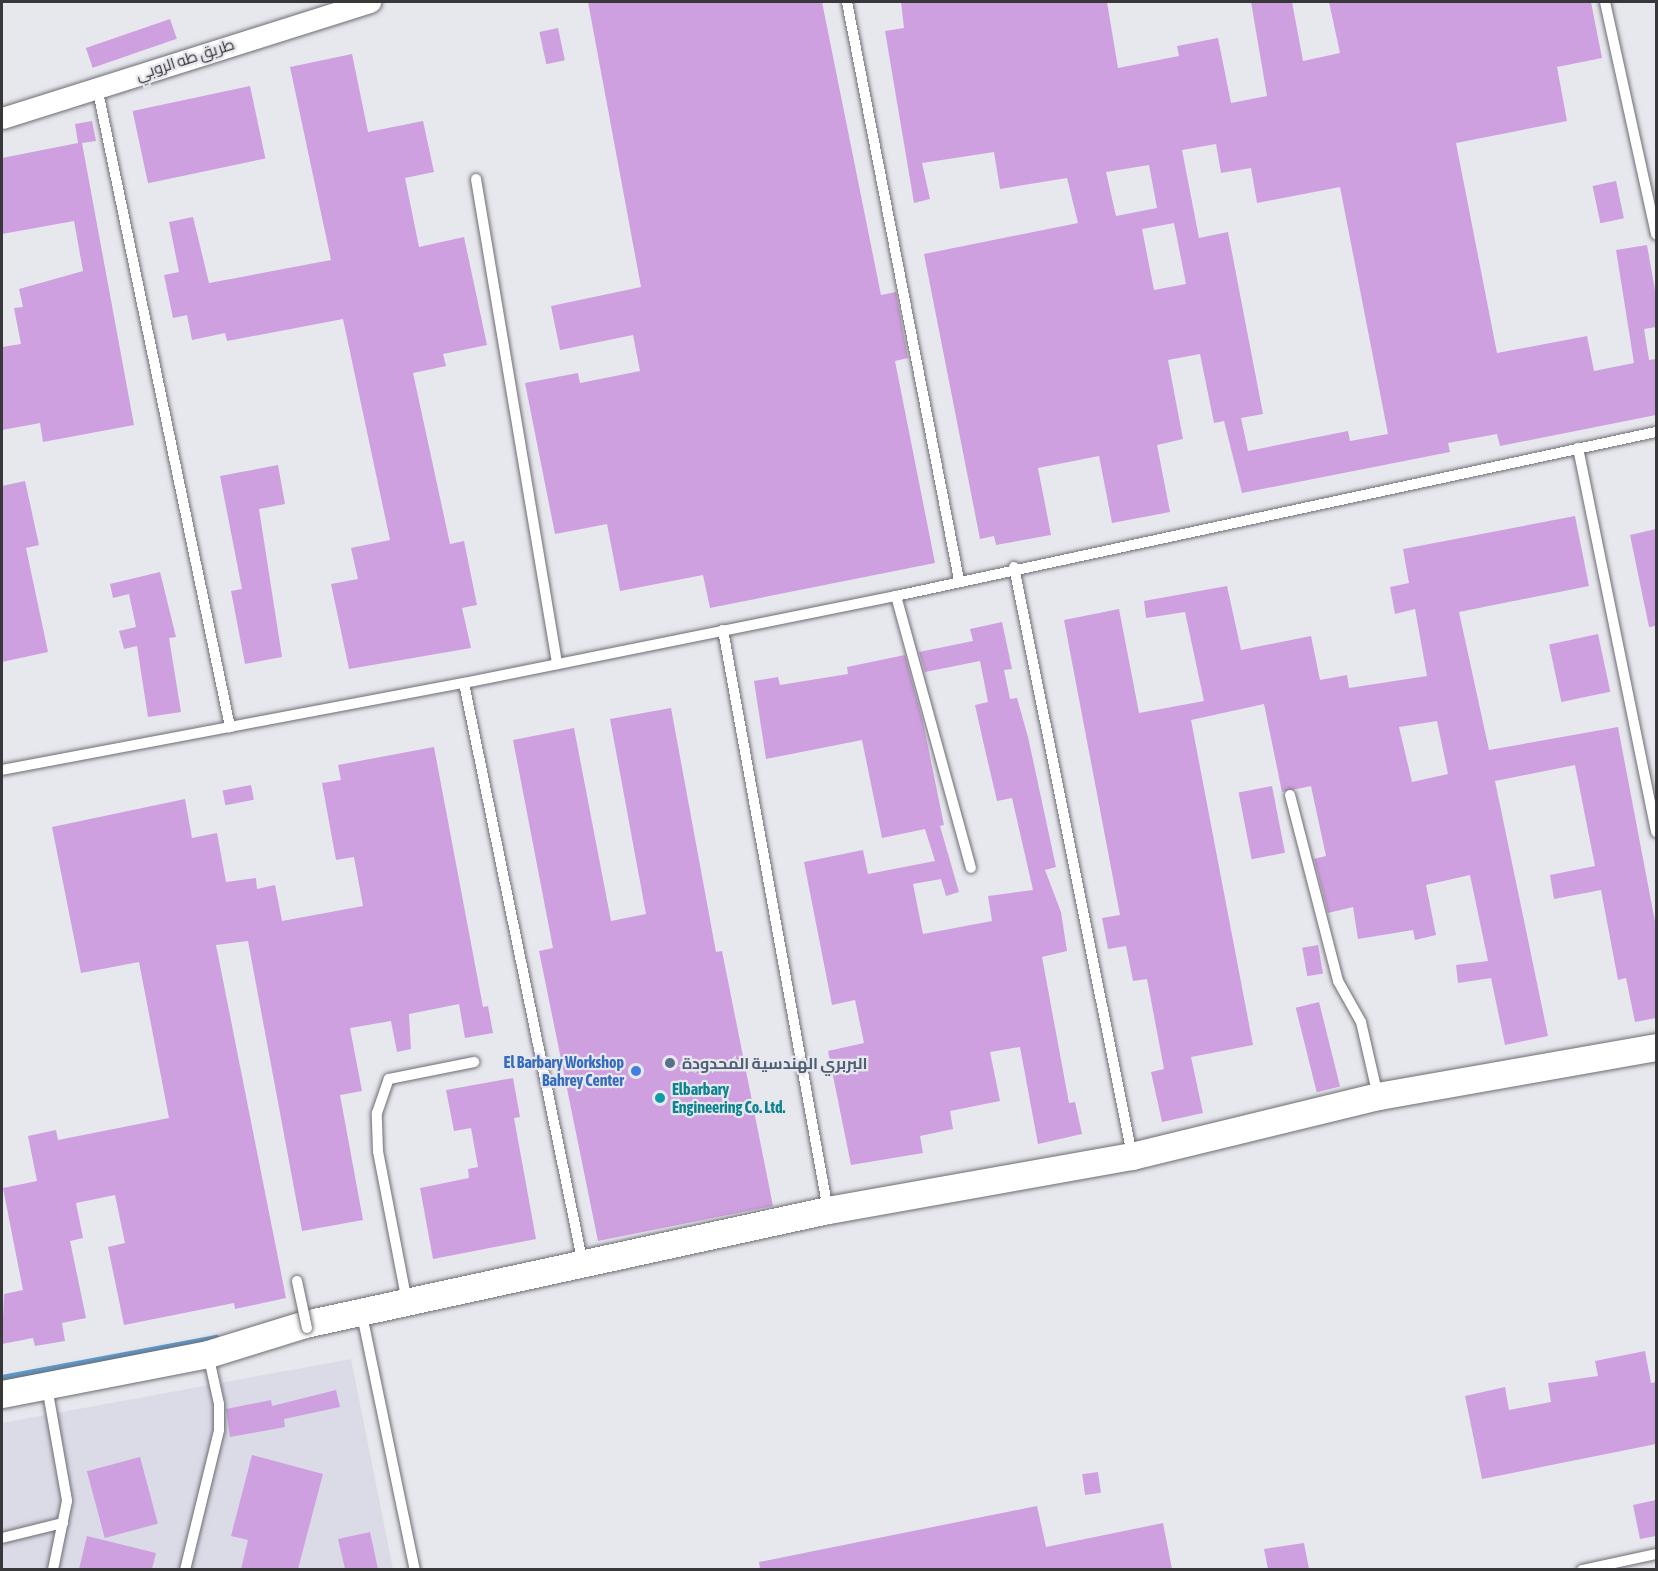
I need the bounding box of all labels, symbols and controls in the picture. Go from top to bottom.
street label: طريق طه الروبي [133,34,237,84]
place label: El Barbary Workshop Bahrey Center [504,1052,624,1090]
place label: البربري الهندسية المحدودة [682,1053,868,1073]
marker: البربري الهندسية المحدودة [663,1056,677,1070]
marker: El Barbary Workshop Bahrey Center [629,1064,643,1078]
place label: Elbarbary Engineering Co. Ltd. [672,1079,785,1117]
marker: Elbarbary Engineering Co. Ltd. [653,1091,667,1105]

